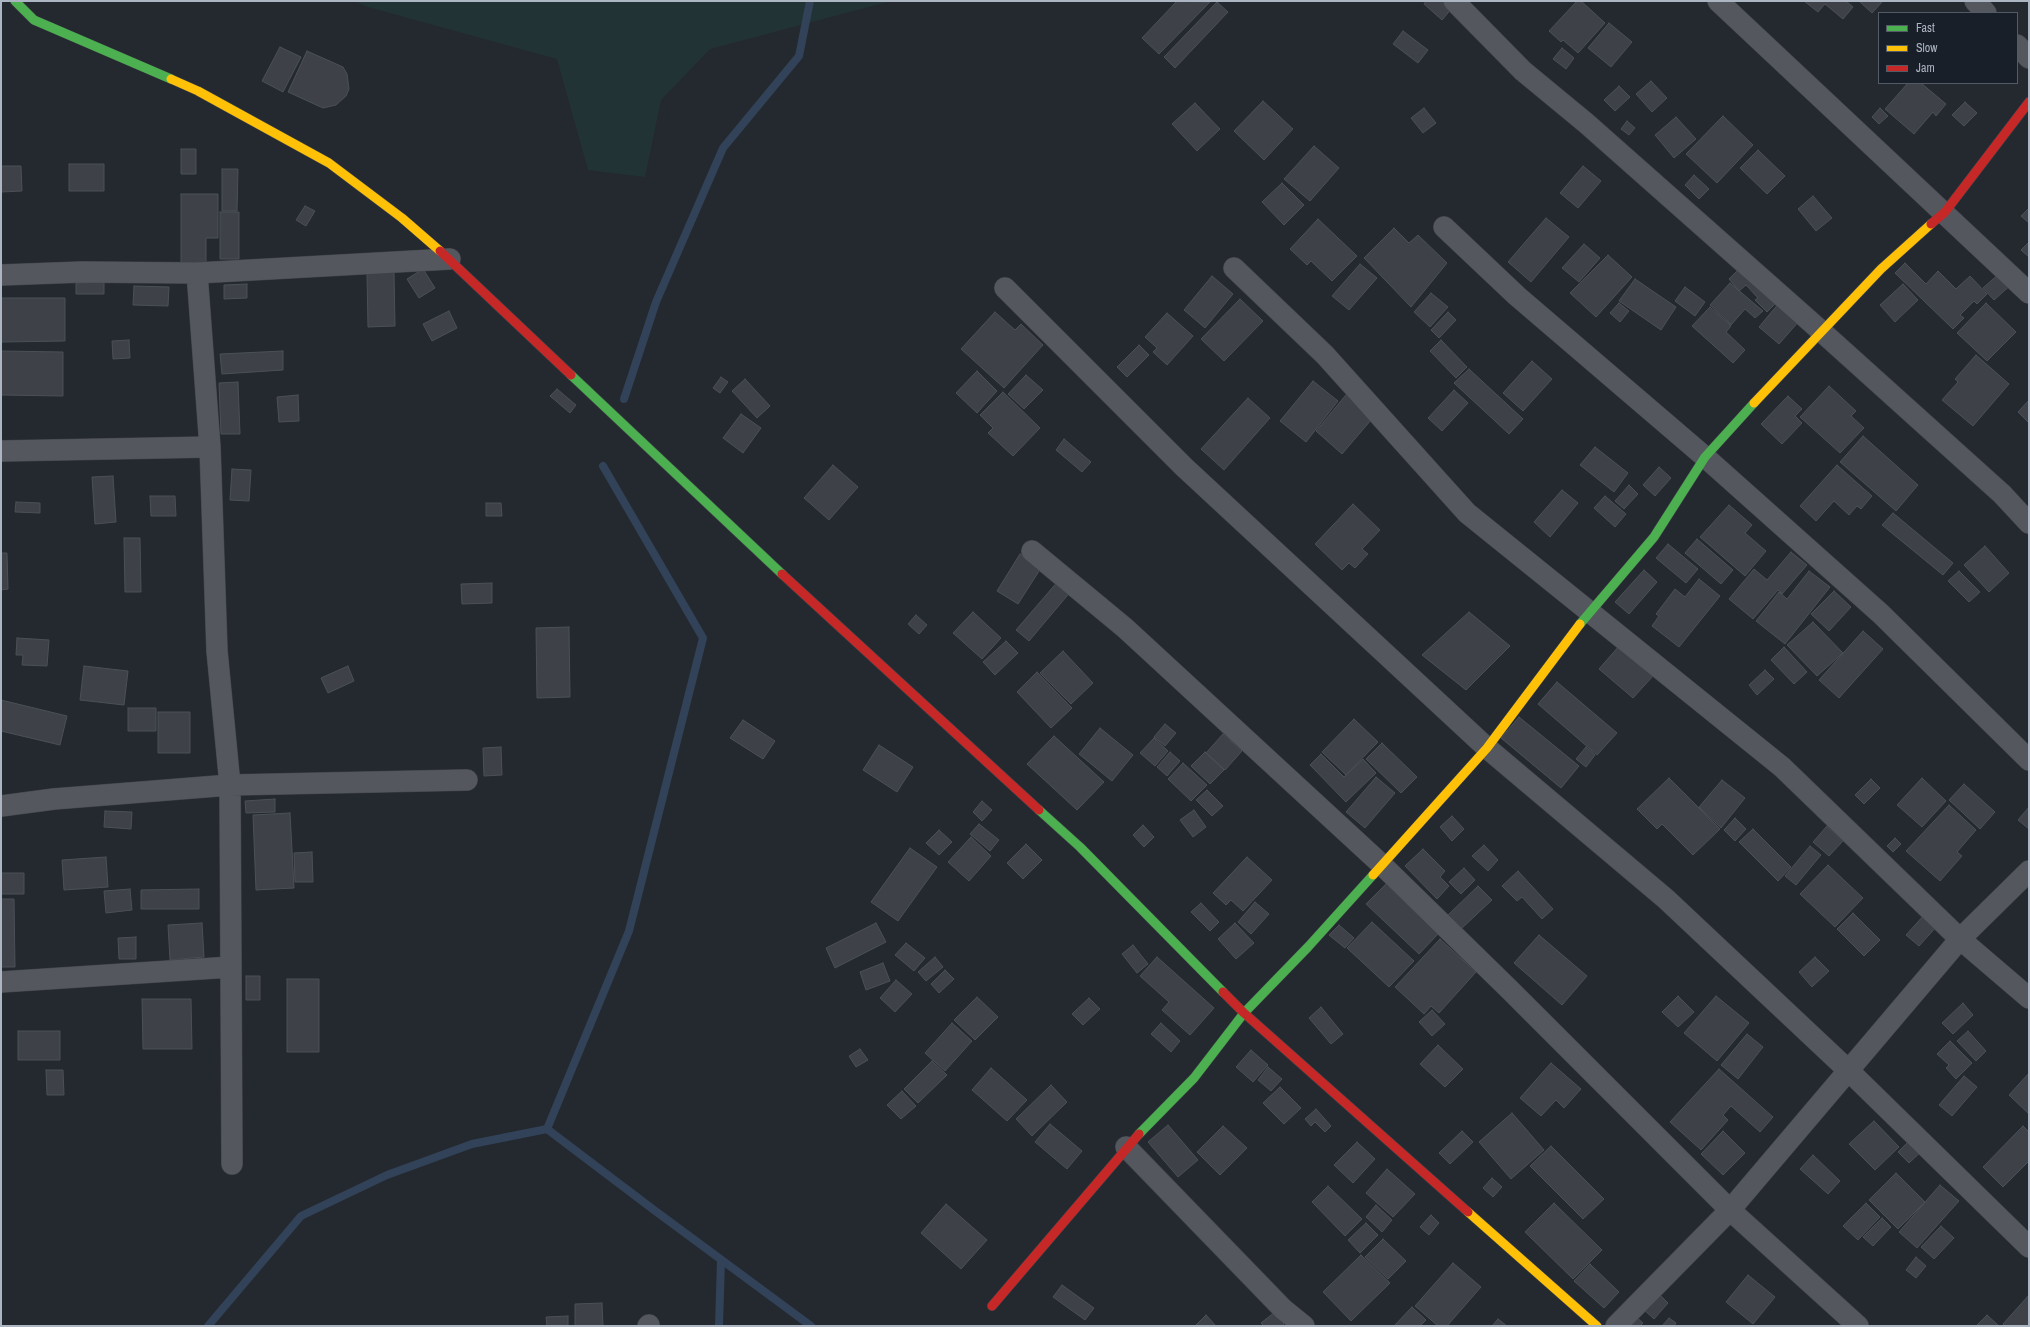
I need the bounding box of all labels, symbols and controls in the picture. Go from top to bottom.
legend [1878,12,2018,84]
text: Fast [1916,20,1935,36]
text: Slow [1916,40,1937,56]
text: Jam [1916,60,1935,76]

